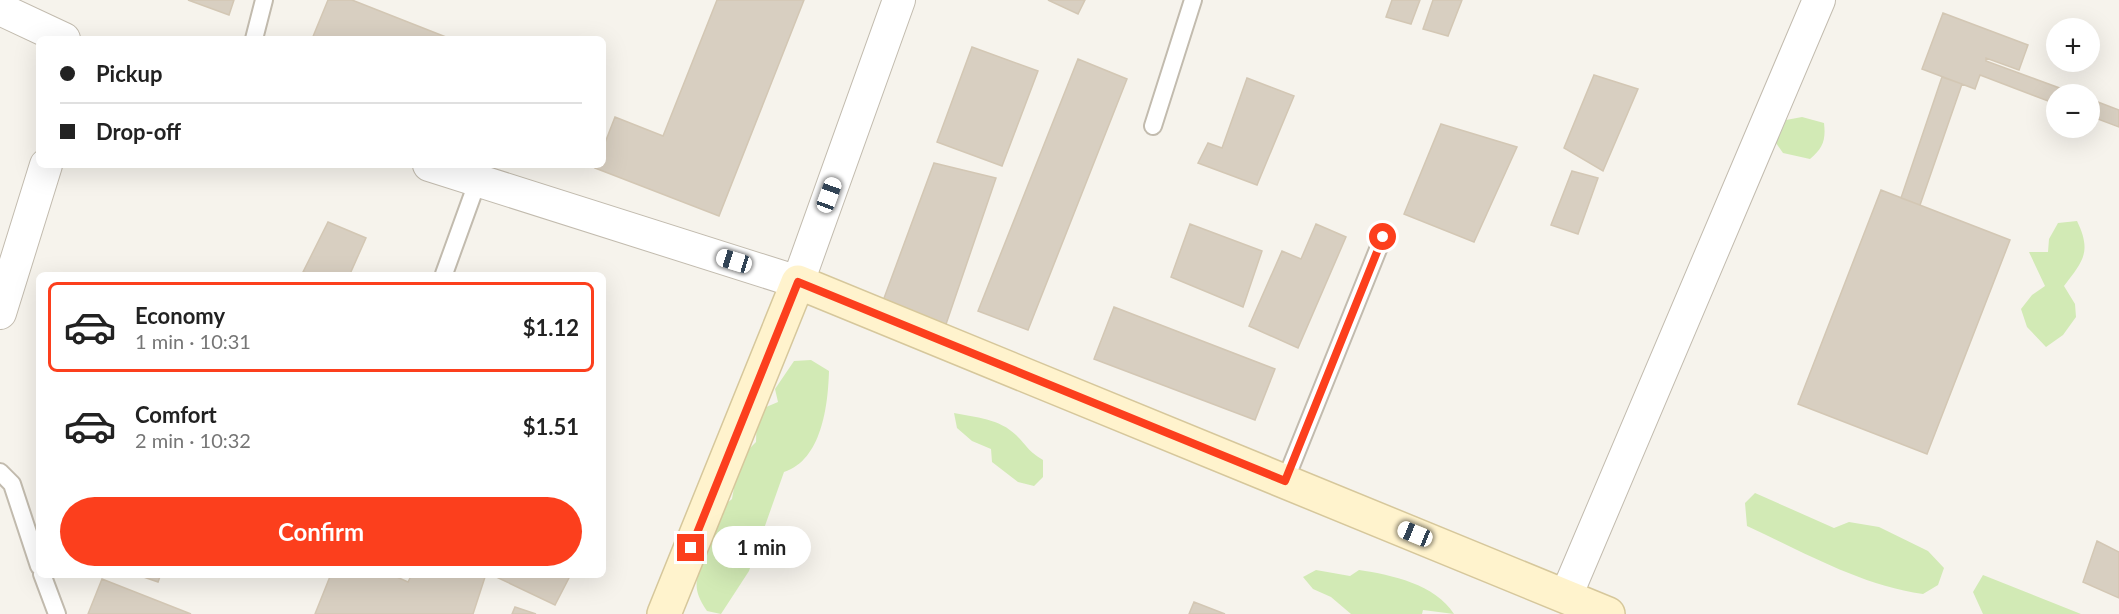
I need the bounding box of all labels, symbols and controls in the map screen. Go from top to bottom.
map controls [2046,18,2100,138]
button: + [2046,18,2100,72]
text: Pickup [96,60,162,87]
button: − [2046,84,2100,138]
text: Drop-off [96,118,181,145]
car [814,175,844,215]
route start [1369,223,1396,250]
car [714,247,754,275]
icon: car [63,300,117,354]
text: Economy [135,302,225,329]
text: $1.12 [523,314,579,341]
text: 1 min · 10:31 [135,329,251,353]
icon: car [63,399,117,453]
text: Comfort [135,401,217,428]
text: $1.51 [523,413,579,440]
text: 2 min · 10:32 [135,428,251,452]
button: Confirm [60,497,582,566]
car [1395,519,1435,549]
callout: 1 min [712,527,811,569]
route end [677,534,704,561]
text: 1 min [737,535,786,559]

